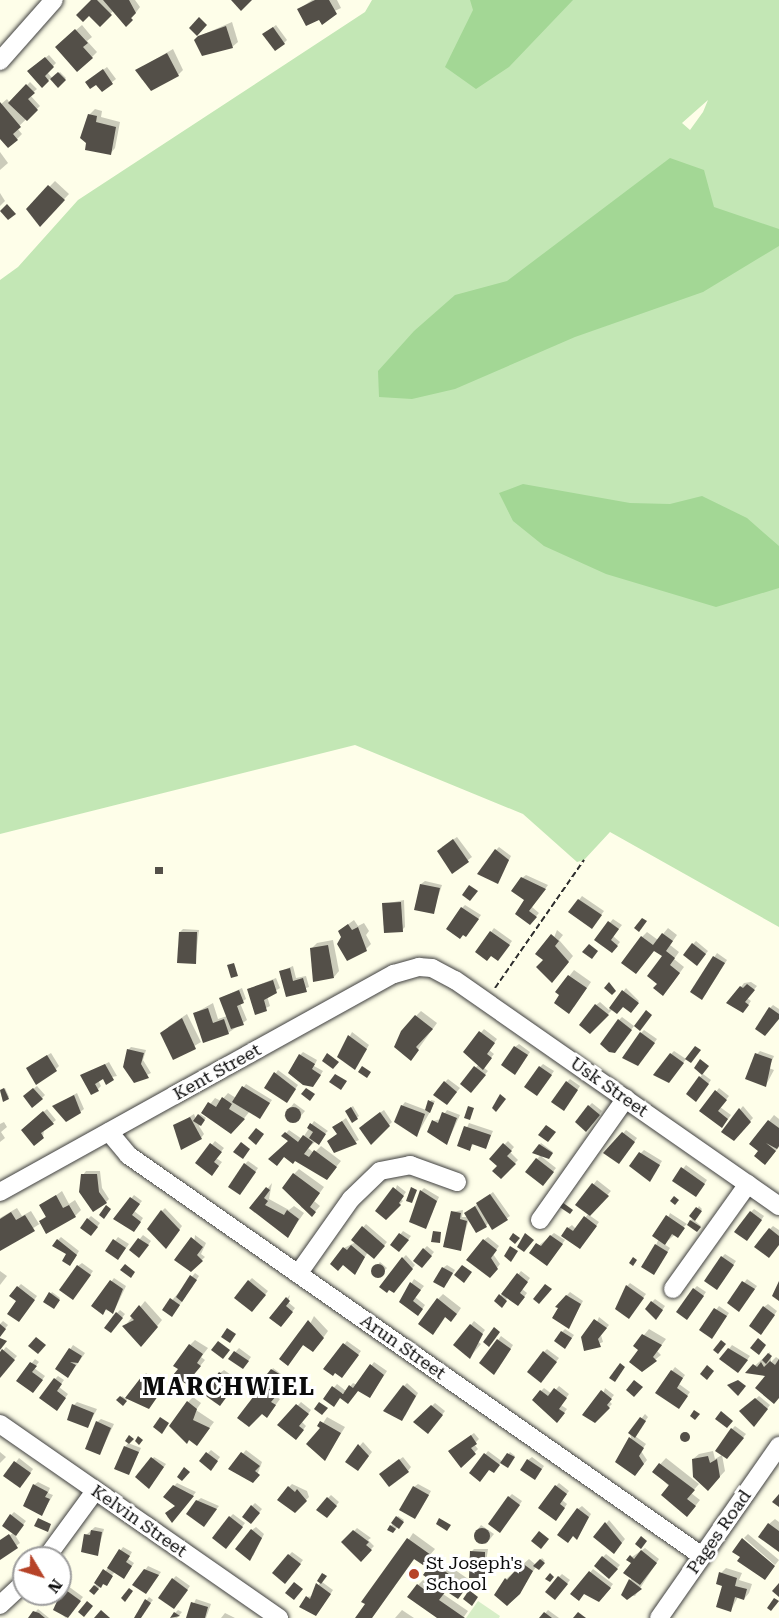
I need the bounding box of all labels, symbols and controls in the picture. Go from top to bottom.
street label: Kent Street [169,1039,265,1105]
street label: Usk Street [566,1052,652,1122]
street label: Arun Street [356,1310,450,1384]
district label: MARCHWIEL [142,1374,316,1402]
street label: Kelvin Street [87,1480,191,1562]
street label: Pages Road [682,1486,756,1578]
north arrow [12,1546,72,1606]
place label: St Joseph's School [426,1553,522,1596]
marker: St Joseph's School [407,1567,421,1581]
text: N [44,1575,66,1597]

